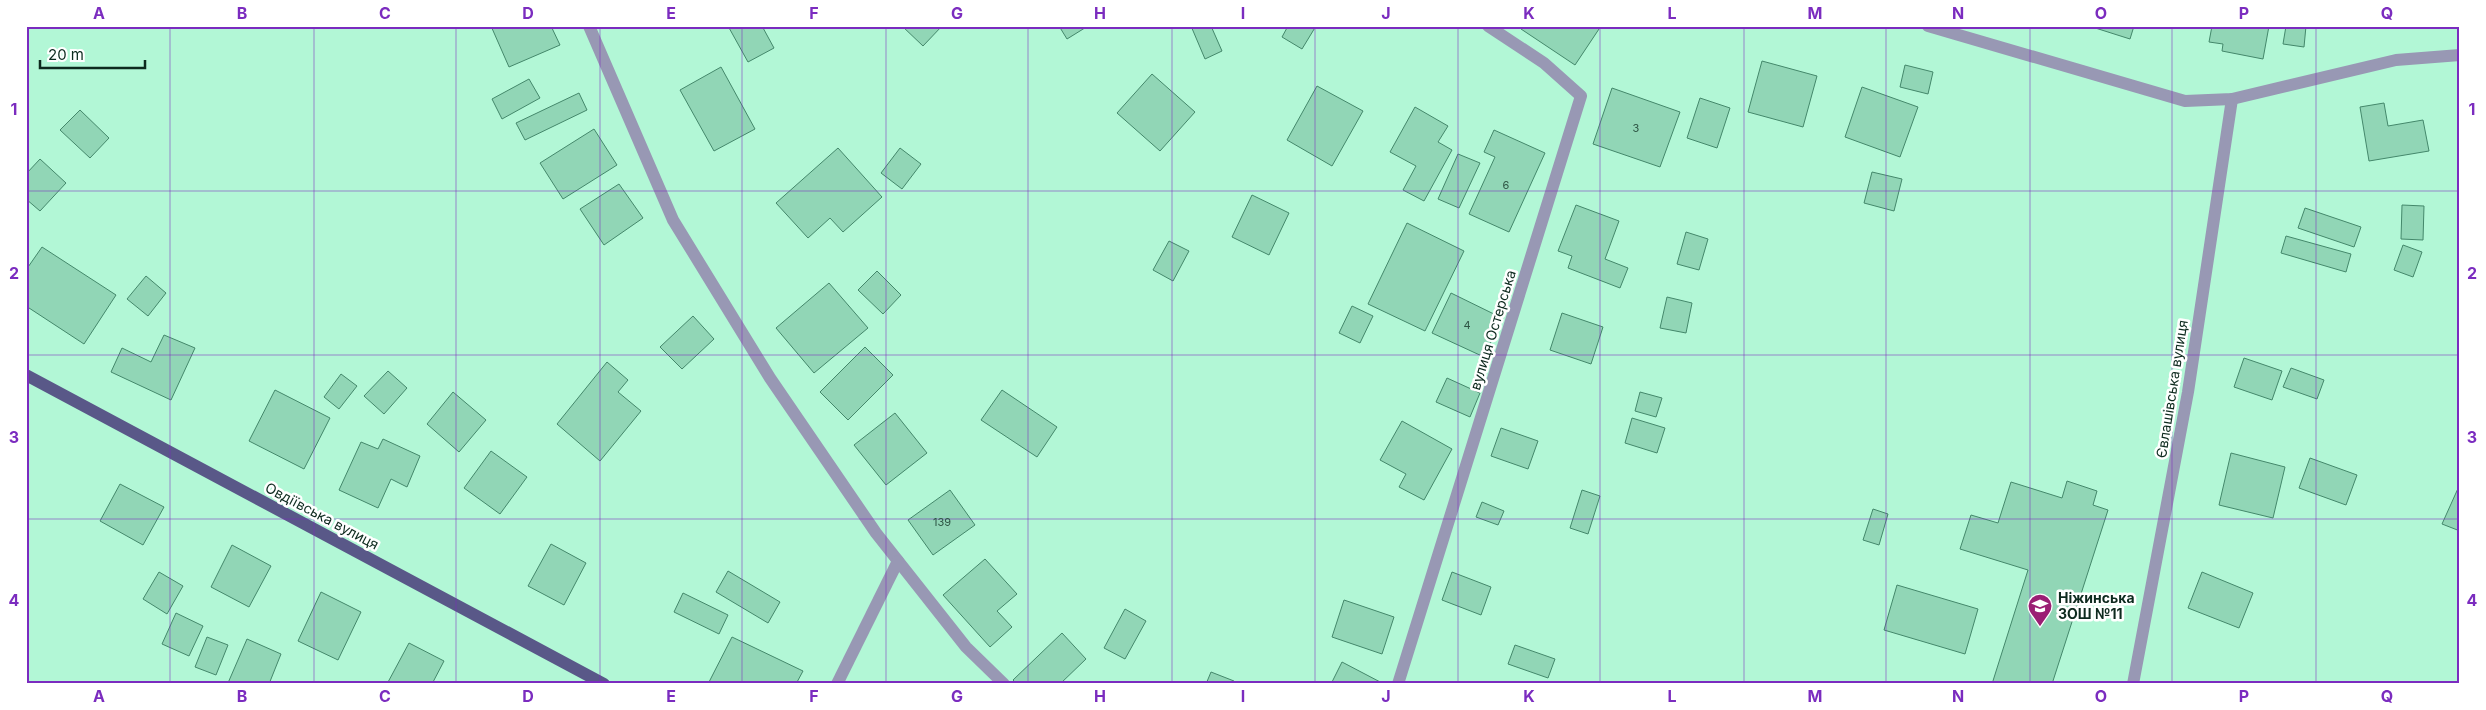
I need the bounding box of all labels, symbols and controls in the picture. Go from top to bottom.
text: A [93,3,105,23]
text: B [237,3,247,23]
text: C [379,3,391,23]
text: D [522,3,534,23]
text: E [666,3,676,23]
text: F [809,3,819,23]
text: G [951,3,963,23]
text: H [1094,3,1106,23]
text: I [1241,3,1245,23]
text: J [1381,3,1391,23]
text: K [1523,3,1535,23]
text: L [1667,3,1677,23]
text: M [1808,3,1822,23]
text: N [1952,3,1964,23]
text: O [2095,3,2107,23]
text: P [2239,3,2249,23]
text: Q [2381,3,2393,23]
scale bar [40,38,145,70]
text: 20 m [48,45,84,64]
text: 1 [11,99,17,119]
text: 1 [2469,99,2475,119]
house number: 3 [1633,121,1640,135]
house number: 6 [1503,178,1510,192]
text: 2 [9,263,19,283]
text: 2 [2467,263,2477,283]
street label: вулиця Остерська [1466,268,1519,392]
house number: 4 [1463,318,1471,332]
street label: Євлашівська вулиця [2152,319,2191,459]
text: 3 [9,427,19,447]
text: 3 [2467,427,2477,447]
street label: Овдіївська вулиця [263,478,382,553]
house number: 139 [933,515,951,529]
place label: Ніжинська ЗОШ №11 [2058,589,2135,622]
text: 4 [9,590,20,610]
text: 4 [2467,590,2478,610]
school or university icon: Ніжинська ЗОШ №11 [2027,593,2053,627]
text: A [93,686,105,706]
text: B [237,686,247,706]
text: C [379,686,391,706]
text: D [522,686,534,706]
text: E [666,686,676,706]
text: F [809,686,819,706]
text: G [951,686,963,706]
text: H [1094,686,1106,706]
text: I [1241,686,1245,706]
text: J [1381,686,1391,706]
text: K [1523,686,1535,706]
text: L [1667,686,1677,706]
text: M [1808,686,1822,706]
text: N [1952,686,1964,706]
text: O [2095,686,2107,706]
text: P [2239,686,2249,706]
text: Q [2381,686,2393,706]

